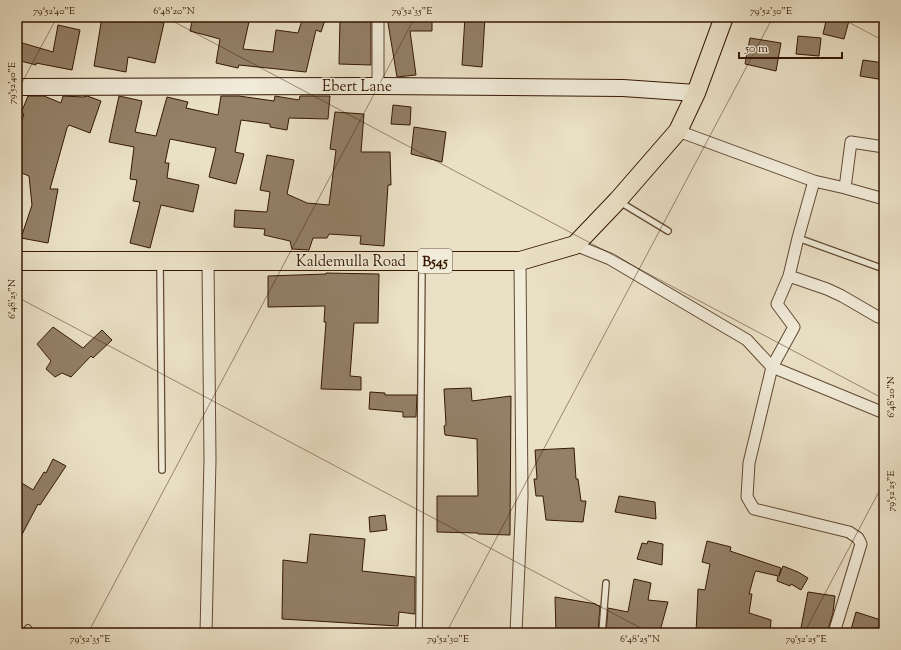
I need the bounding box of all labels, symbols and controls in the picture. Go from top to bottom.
text: 79°52'40"E [33,4,75,19]
text: 6°48'20"N [153,4,195,19]
text: 79°52'35"E [392,4,432,19]
text: 79°52'30"E [750,4,792,19]
scale bar [739,34,842,60]
text: 50 m [744,40,768,58]
text: 79°52'40"E [5,62,20,104]
street label: Ebert Lane [322,77,392,98]
road number: B545 [418,249,452,273]
street label: Kaldemulla Road [296,252,407,273]
text: 6°48'25"N [5,279,20,319]
text: 6°48'20"N [884,376,899,418]
text: 79°52'25"E [884,471,899,511]
text: 79°52'35"E [70,632,110,647]
text: 79°52'30"E [427,632,469,647]
text: 6°48'25"N [620,632,660,647]
text: 79°52'25"E [786,632,826,647]

